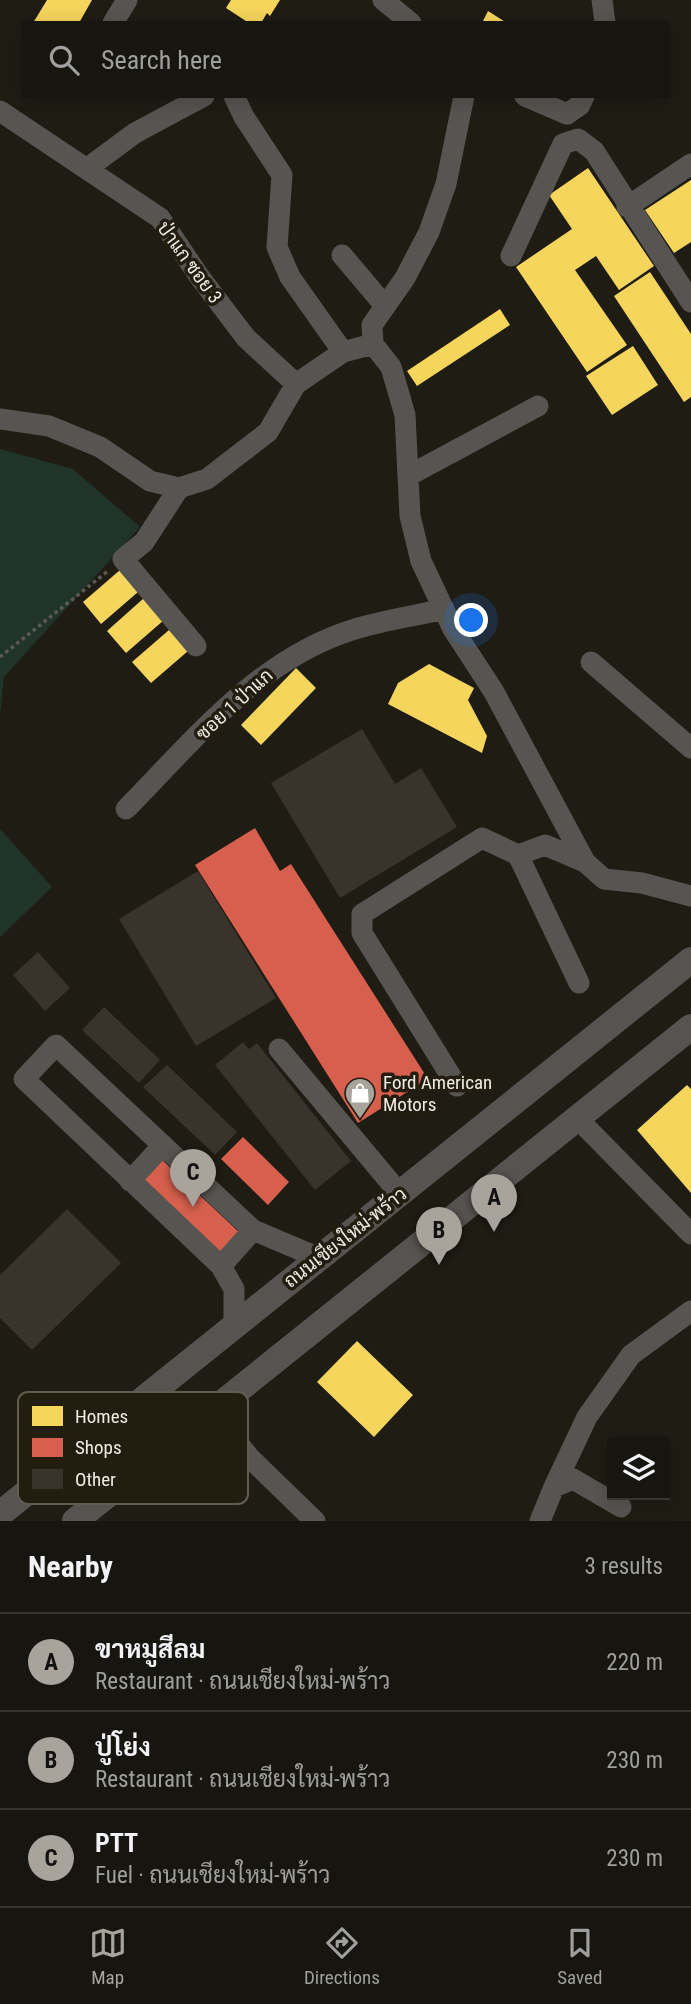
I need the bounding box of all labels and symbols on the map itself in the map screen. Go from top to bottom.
street label: ป่าแก ซอย 3 [152,216,228,308]
your location [454,603,488,637]
street label: ซอย 1 ป่าแก [191,663,277,745]
place label: Ford American Motors [383,1071,492,1116]
shop icon: Ford American Motors [343,1076,377,1120]
pin: C [170,1149,216,1207]
pin: A [471,1174,517,1232]
street label: ถนนเชียงใหม่-พร้าว [279,1181,411,1293]
pin: B [416,1207,462,1265]
legend [18,1392,248,1504]
text: Homes [75,1405,128,1428]
text: Shops [75,1436,122,1459]
text: Other [75,1468,116,1491]

